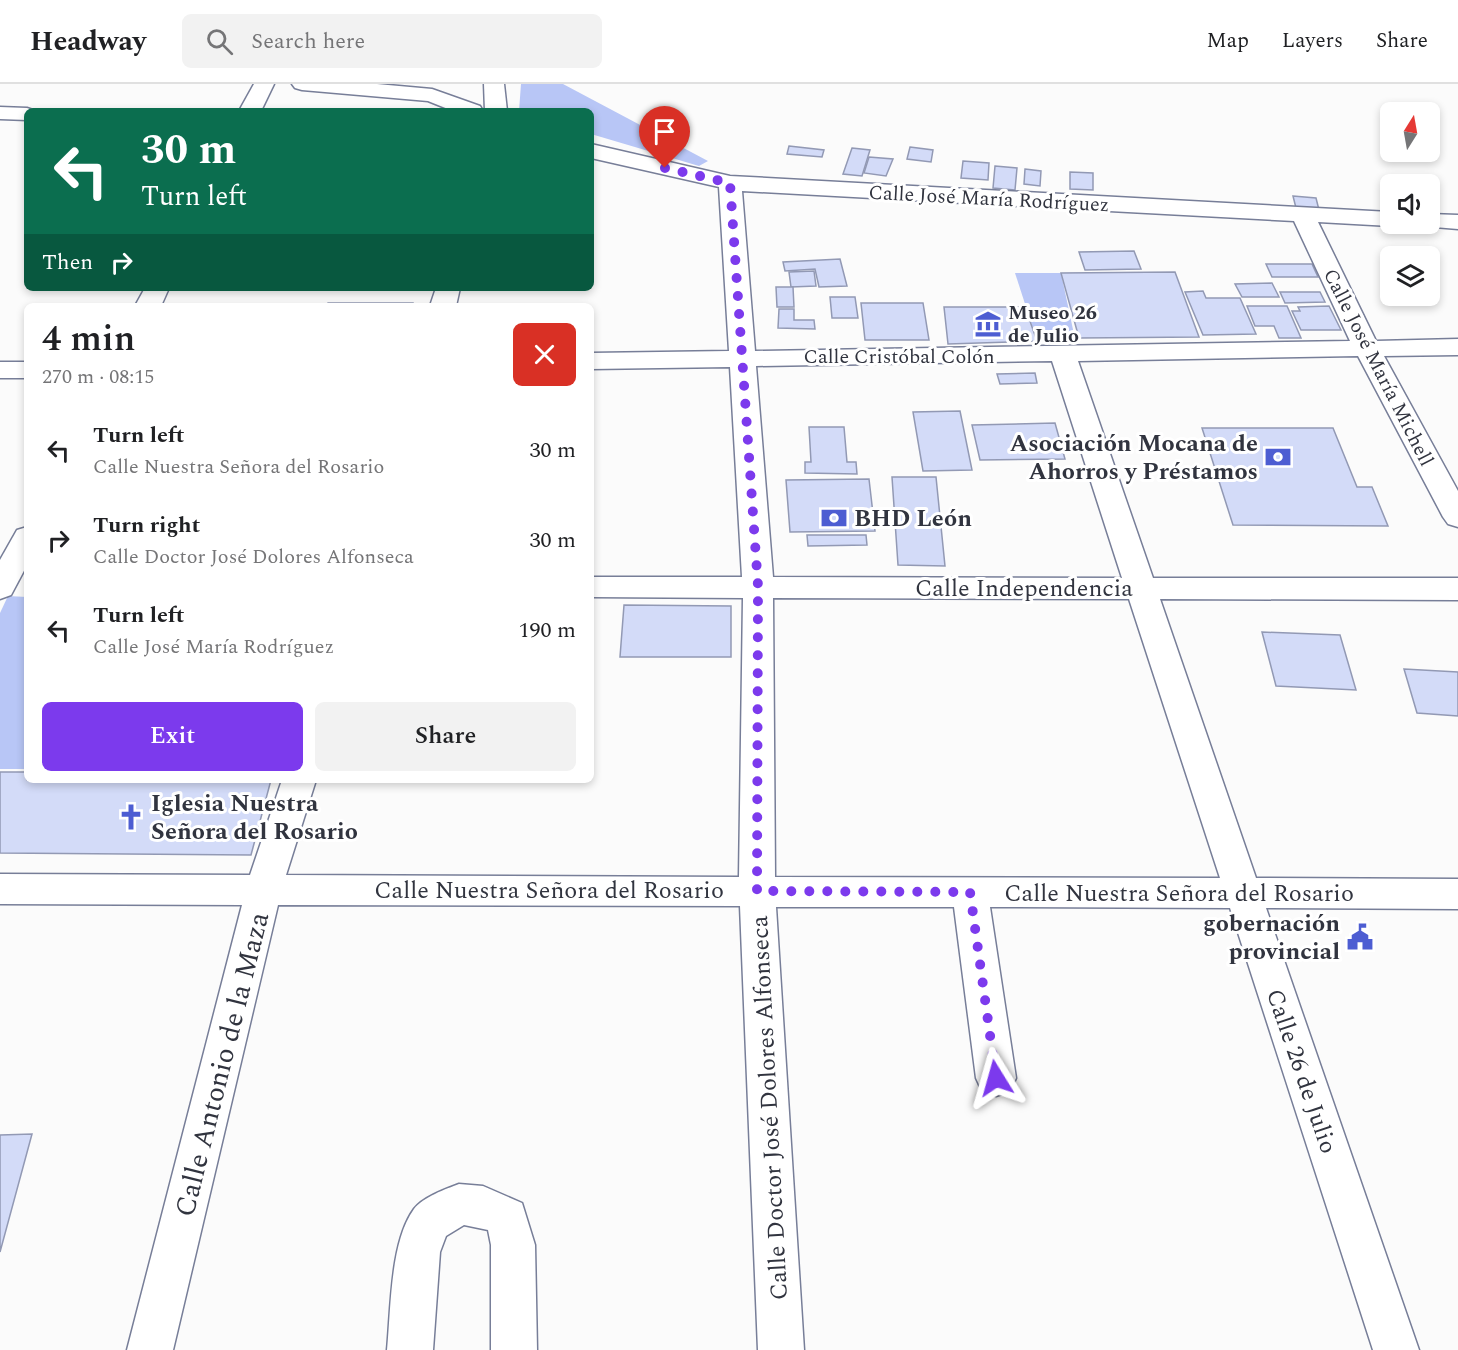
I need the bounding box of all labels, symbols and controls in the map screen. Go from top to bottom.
search box [182,14,602,68]
text: Headway [30,20,146,63]
icon: search [203,25,236,58]
text: Search here [251,25,365,58]
text: Map [1207,25,1249,57]
text: Layers [1282,25,1343,57]
text: Share [1376,25,1428,57]
north arrow [1380,102,1440,162]
map controls [1380,102,1440,306]
pin [639,106,690,168]
icon: arrive [648,115,681,148]
text: 30 m [141,119,236,182]
icon: left [42,132,120,210]
button: sound [1380,174,1440,234]
text: Turn left [141,176,247,218]
street label: Calle José María Rodríguez [868,178,1110,220]
text: Then [42,246,93,279]
icon: right [105,246,138,279]
button: layers [1380,246,1440,306]
street label: Calle José María Michell [1315,263,1441,471]
place label: Museo 26 de Julio [1008,298,1097,351]
museum icon: Museo 26 de Julio [973,309,1003,339]
text: 4 min [42,312,135,367]
button: close [513,323,576,386]
street label: Calle Cristóbal Colón [803,342,995,372]
text: 270 m · 08:15 [42,362,154,392]
text: Turn left [93,419,185,452]
place label: Asociación Mocana de Ahorros y Préstamos [1010,426,1258,490]
icon: left [42,434,75,467]
text: 30 m [530,434,576,467]
bank icon: Asociación Mocana de Ahorros y Préstamos [1263,442,1293,472]
text: Calle Nuestra Señora del Rosario [93,452,384,482]
place label: BHD León [854,501,972,537]
bank icon: BHD León [819,503,849,533]
text: Turn right [93,509,200,542]
icon: right [42,524,75,557]
text: 30 m [530,524,576,557]
text: Calle Doctor José Dolores Alfonseca [93,542,414,572]
street label: Calle Independencia [915,571,1133,607]
text: Turn left [93,599,185,632]
icon: left [42,614,75,647]
text: 190 m [519,614,576,647]
text: Calle José María Rodríguez [93,632,334,662]
button: Exit [42,702,303,771]
button: Share [315,702,576,771]
place label: Iglesia Nuestra Señora del Rosario [151,786,358,850]
church icon: Iglesia Nuestra Señora del Rosario [116,802,146,832]
street label: Calle Nuestra Señora del Rosario [374,873,724,909]
street label: Calle Nuestra Señora del Rosario [1004,876,1354,912]
place label: gobernación provincial [1203,906,1340,970]
street label: Calle Antonio de la Maza [164,907,281,1221]
street label: Calle Doctor José Dolores Alfonseca [742,915,798,1301]
public building icon: gobernación provincial [1345,922,1375,952]
street label: Calle 26 de Julio [1256,984,1346,1158]
position arrow [964,1046,1028,1110]

